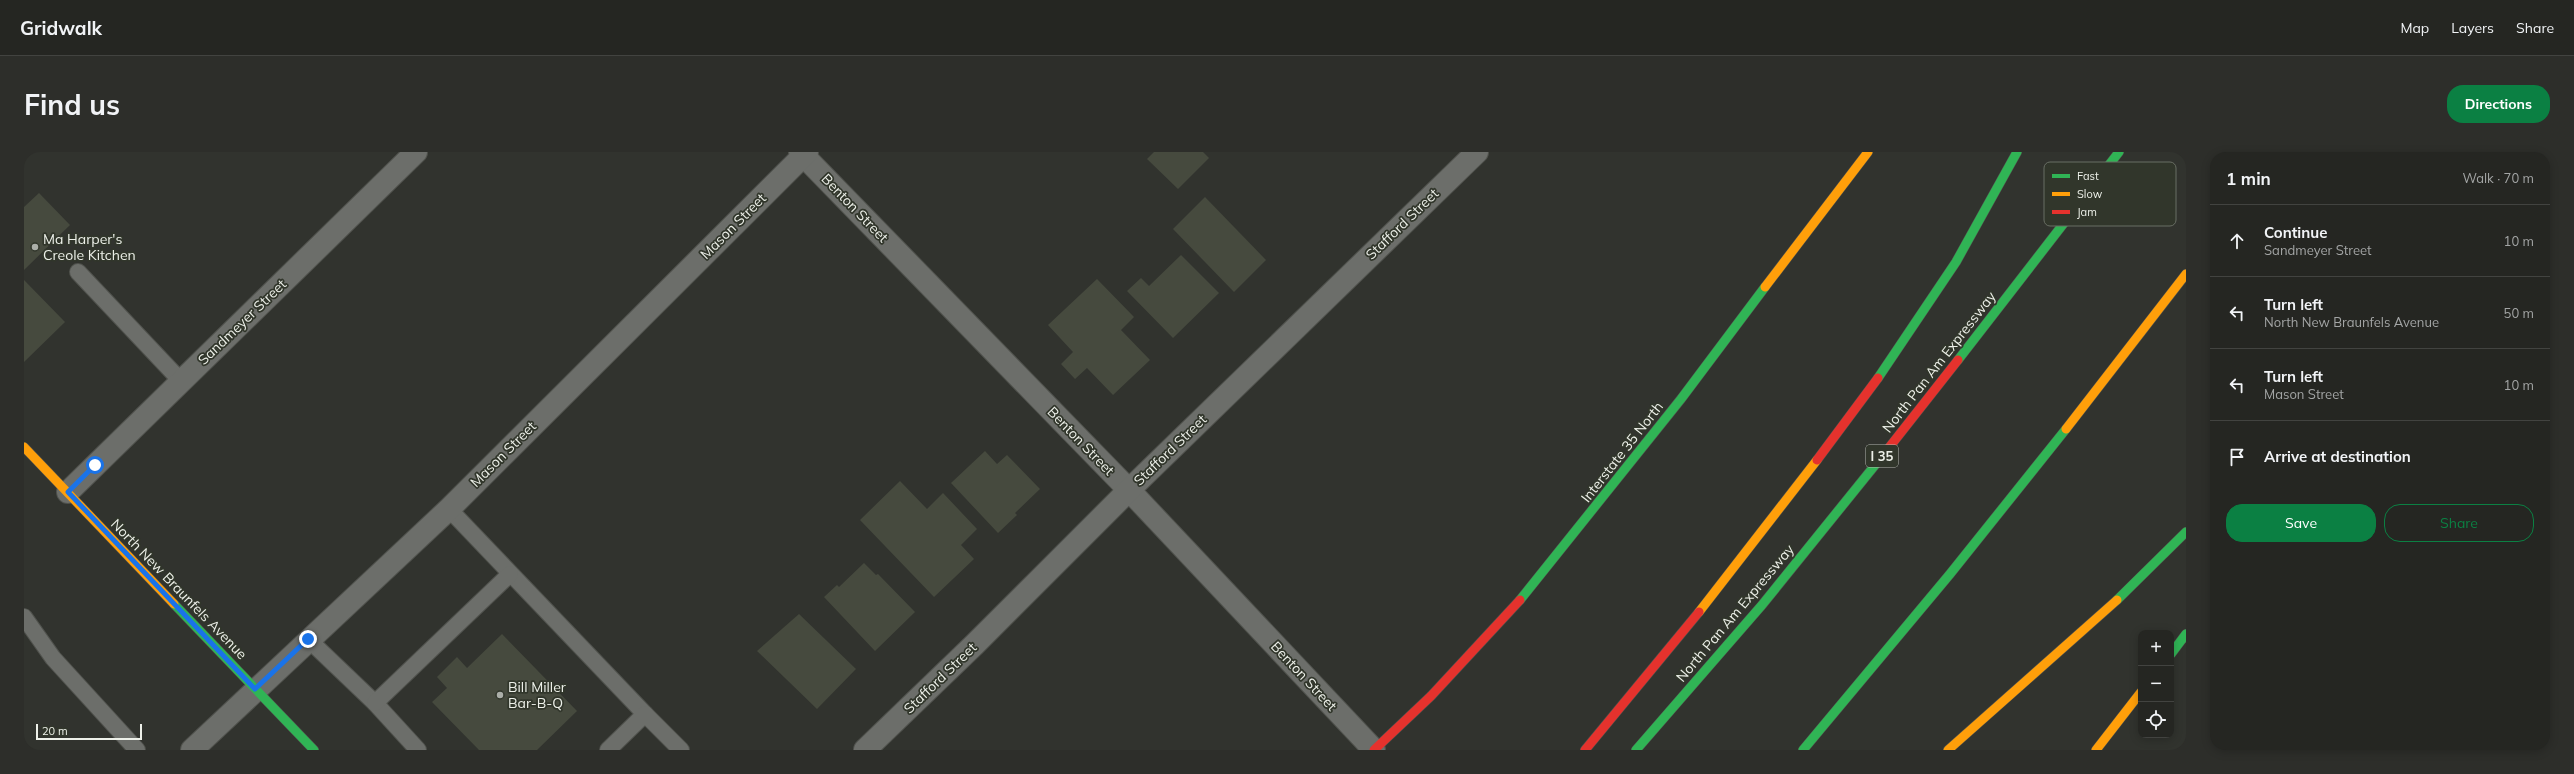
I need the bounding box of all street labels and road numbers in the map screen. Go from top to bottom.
street label: Benton Street [818,170,892,246]
street label: Stafford Street [1362,185,1442,263]
street label: Mason Street [696,189,770,263]
street label: Sandmeyer Street [194,275,290,369]
street label: North Pan Am Expressway [1878,287,2000,436]
street label: Interstate 35 North [1577,398,1667,506]
street label: Benton Street [1044,403,1118,479]
street label: Stafford Street [1130,411,1210,489]
street label: Mason Street [466,417,540,491]
road number: I 35 [1866,445,1898,467]
street label: North New Braunfels Avenue [107,515,251,663]
street label: North Pan Am Expressway [1672,540,1798,686]
street label: Benton Street [1267,637,1341,715]
street label: Stafford Street [900,639,980,717]

